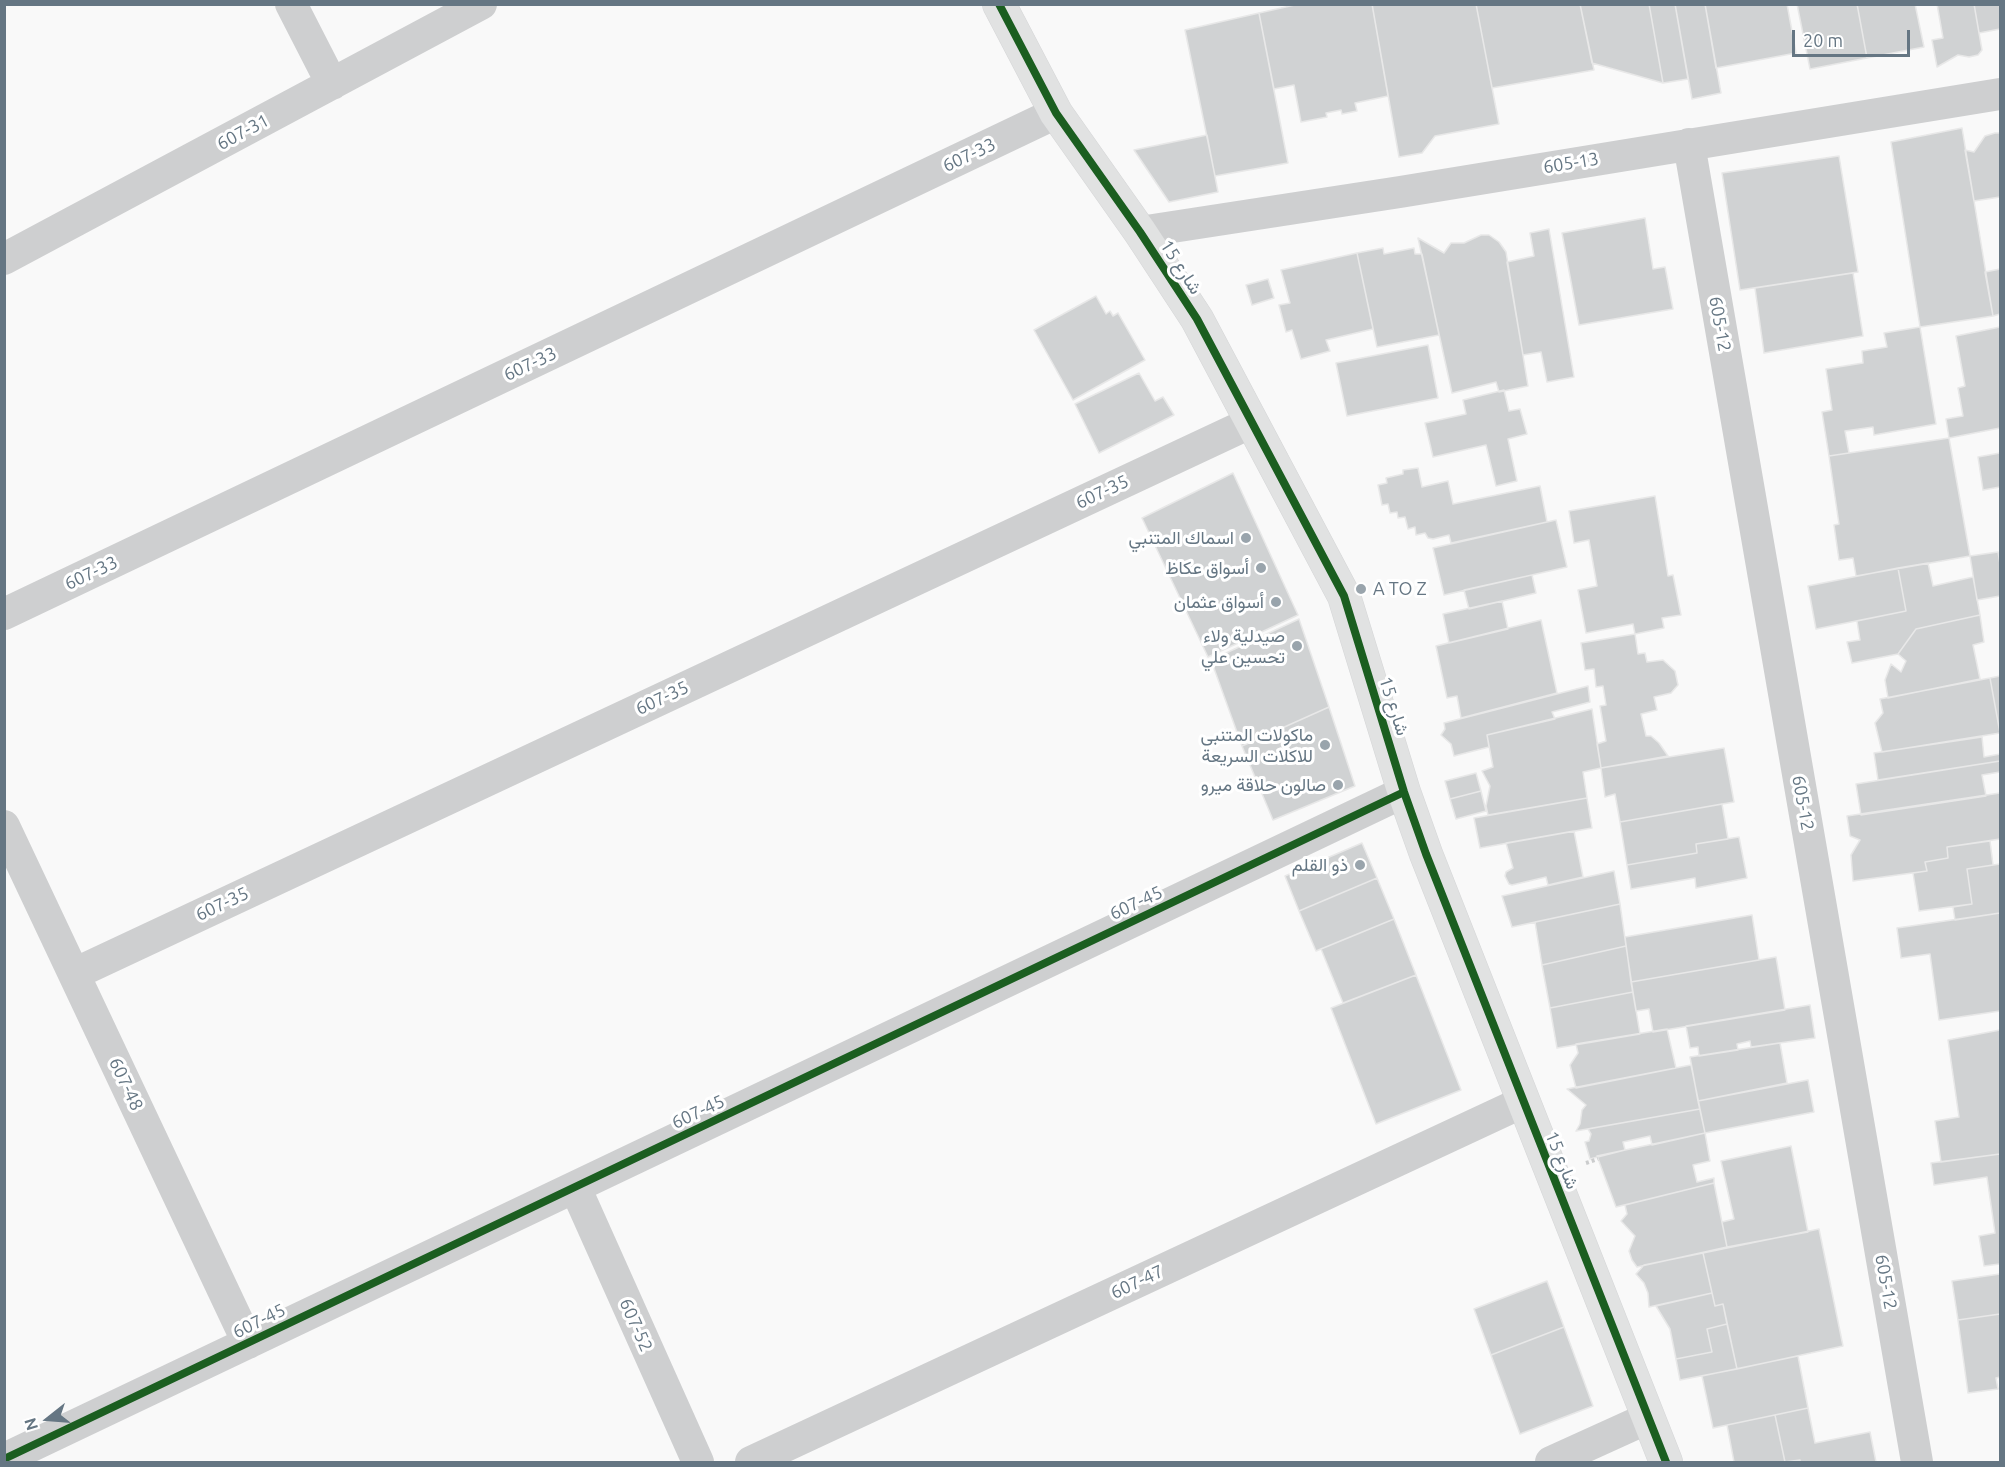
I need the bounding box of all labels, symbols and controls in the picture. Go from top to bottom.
scale bar [1795,18,1914,56]
text: 20 m [1803,30,1843,50]
street label: 607-31 [213,109,273,155]
street label: 607-33 [939,133,999,177]
street label: 605-13 [1542,148,1600,178]
street label: شارع 15 [1155,236,1207,298]
street label: 605-12 [1705,295,1735,353]
street label: 607-33 [500,342,560,386]
street label: 607-35 [1072,470,1132,514]
place label: اسماك المتنبي [1128,527,1234,549]
marker: اسماك المتنبي [1239,531,1253,545]
street label: 607-33 [61,551,121,595]
place label: أسواق عكاظ [1165,557,1249,579]
marker: أسواق عكاظ [1254,561,1268,575]
place label: A TO Z [1373,578,1427,600]
marker: A TO Z [1354,582,1368,596]
place label: أسواق عثمان [1174,591,1264,613]
marker: أسواق عثمان [1269,595,1283,609]
place label: صيدلية ولاء تحسين علي [1201,625,1285,668]
marker: صيدلية ولاء تحسين علي [1290,639,1304,653]
street label: شارع 15 [1374,674,1414,738]
street label: 607-35 [632,676,692,720]
place label: ماكولات المتنبي للاكلات السريعة [1200,724,1313,766]
marker: ماكولات المتنبي للاكلات السريعة [1318,738,1332,752]
place label: صالون حلاقة ميرو [1201,774,1326,796]
street label: 605-12 [1788,774,1818,832]
marker: صالون حلاقة ميرو [1331,778,1345,792]
place label: ذو القلم [1292,854,1348,876]
marker: ذو القلم [1353,858,1367,872]
street label: 607-45 [1106,881,1166,925]
street label: 607-35 [192,882,252,926]
street label: 607-48 [104,1054,148,1114]
street label: 607-45 [668,1090,728,1134]
street label: شارع 15 [1541,1128,1583,1192]
street label: 605-12 [1871,1253,1901,1311]
street label: 607-47 [1107,1260,1167,1304]
street label: 607-52 [615,1295,657,1355]
street label: 607-45 [229,1299,289,1343]
north arrow [18,1389,78,1449]
text: N [20,1416,41,1433]

